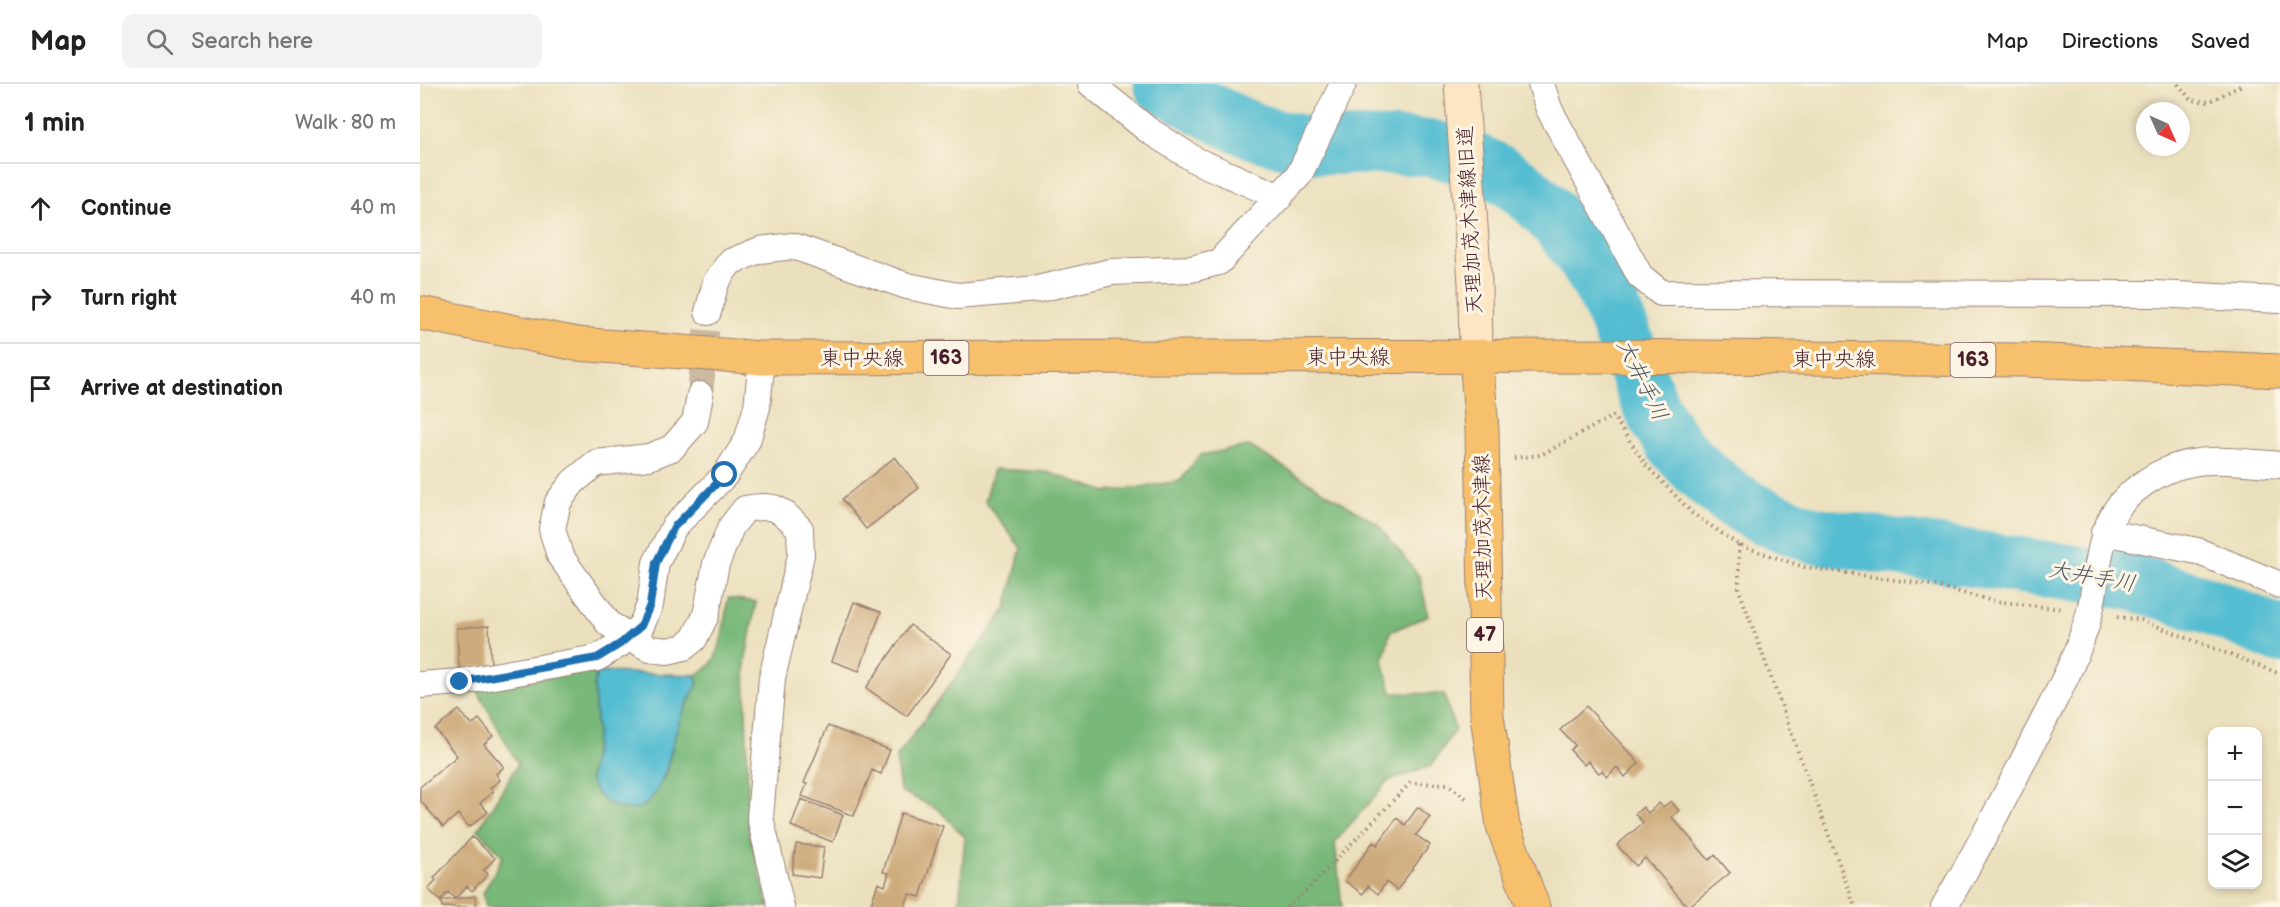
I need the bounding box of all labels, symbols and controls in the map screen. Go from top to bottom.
search box [122,14,542,68]
text: Map [30,25,86,58]
icon: search [143,25,176,58]
text: Search here [191,28,313,55]
text: Map [1986,29,2029,54]
text: Directions [2062,29,2158,54]
text: Saved [2191,29,2250,54]
north arrow [2136,102,2190,156]
text: 1 min [24,108,85,139]
text: Walk · 80 m [295,111,396,135]
street label: 天理加茂木津線旧道 [1453,125,1487,315]
icon: ahead [24,192,57,225]
text: Continue [81,195,171,222]
text: 40 m [350,196,396,220]
icon: right [24,282,57,315]
text: Turn right [81,285,177,312]
text: 40 m [350,286,396,310]
water label: 大井手川 [1611,335,1673,425]
road number: 163 [924,341,968,375]
road number: 163 [1950,343,1996,377]
street label: 東中央線 [1306,345,1390,370]
street label: 東中央線 [820,346,904,371]
street label: 東中央線 [1792,347,1876,372]
icon: arrive [24,372,57,405]
text: Arrive at destination [81,375,283,402]
street label: 天理加茂木津線 [1469,453,1497,601]
route start [711,461,737,487]
water label: 大井手川 [2046,556,2138,598]
road number: 47 [1467,618,1503,652]
route end [446,668,472,694]
map controls [2208,727,2262,889]
button: + [2208,727,2262,781]
button: − [2208,781,2262,835]
button: layers [2208,835,2262,889]

